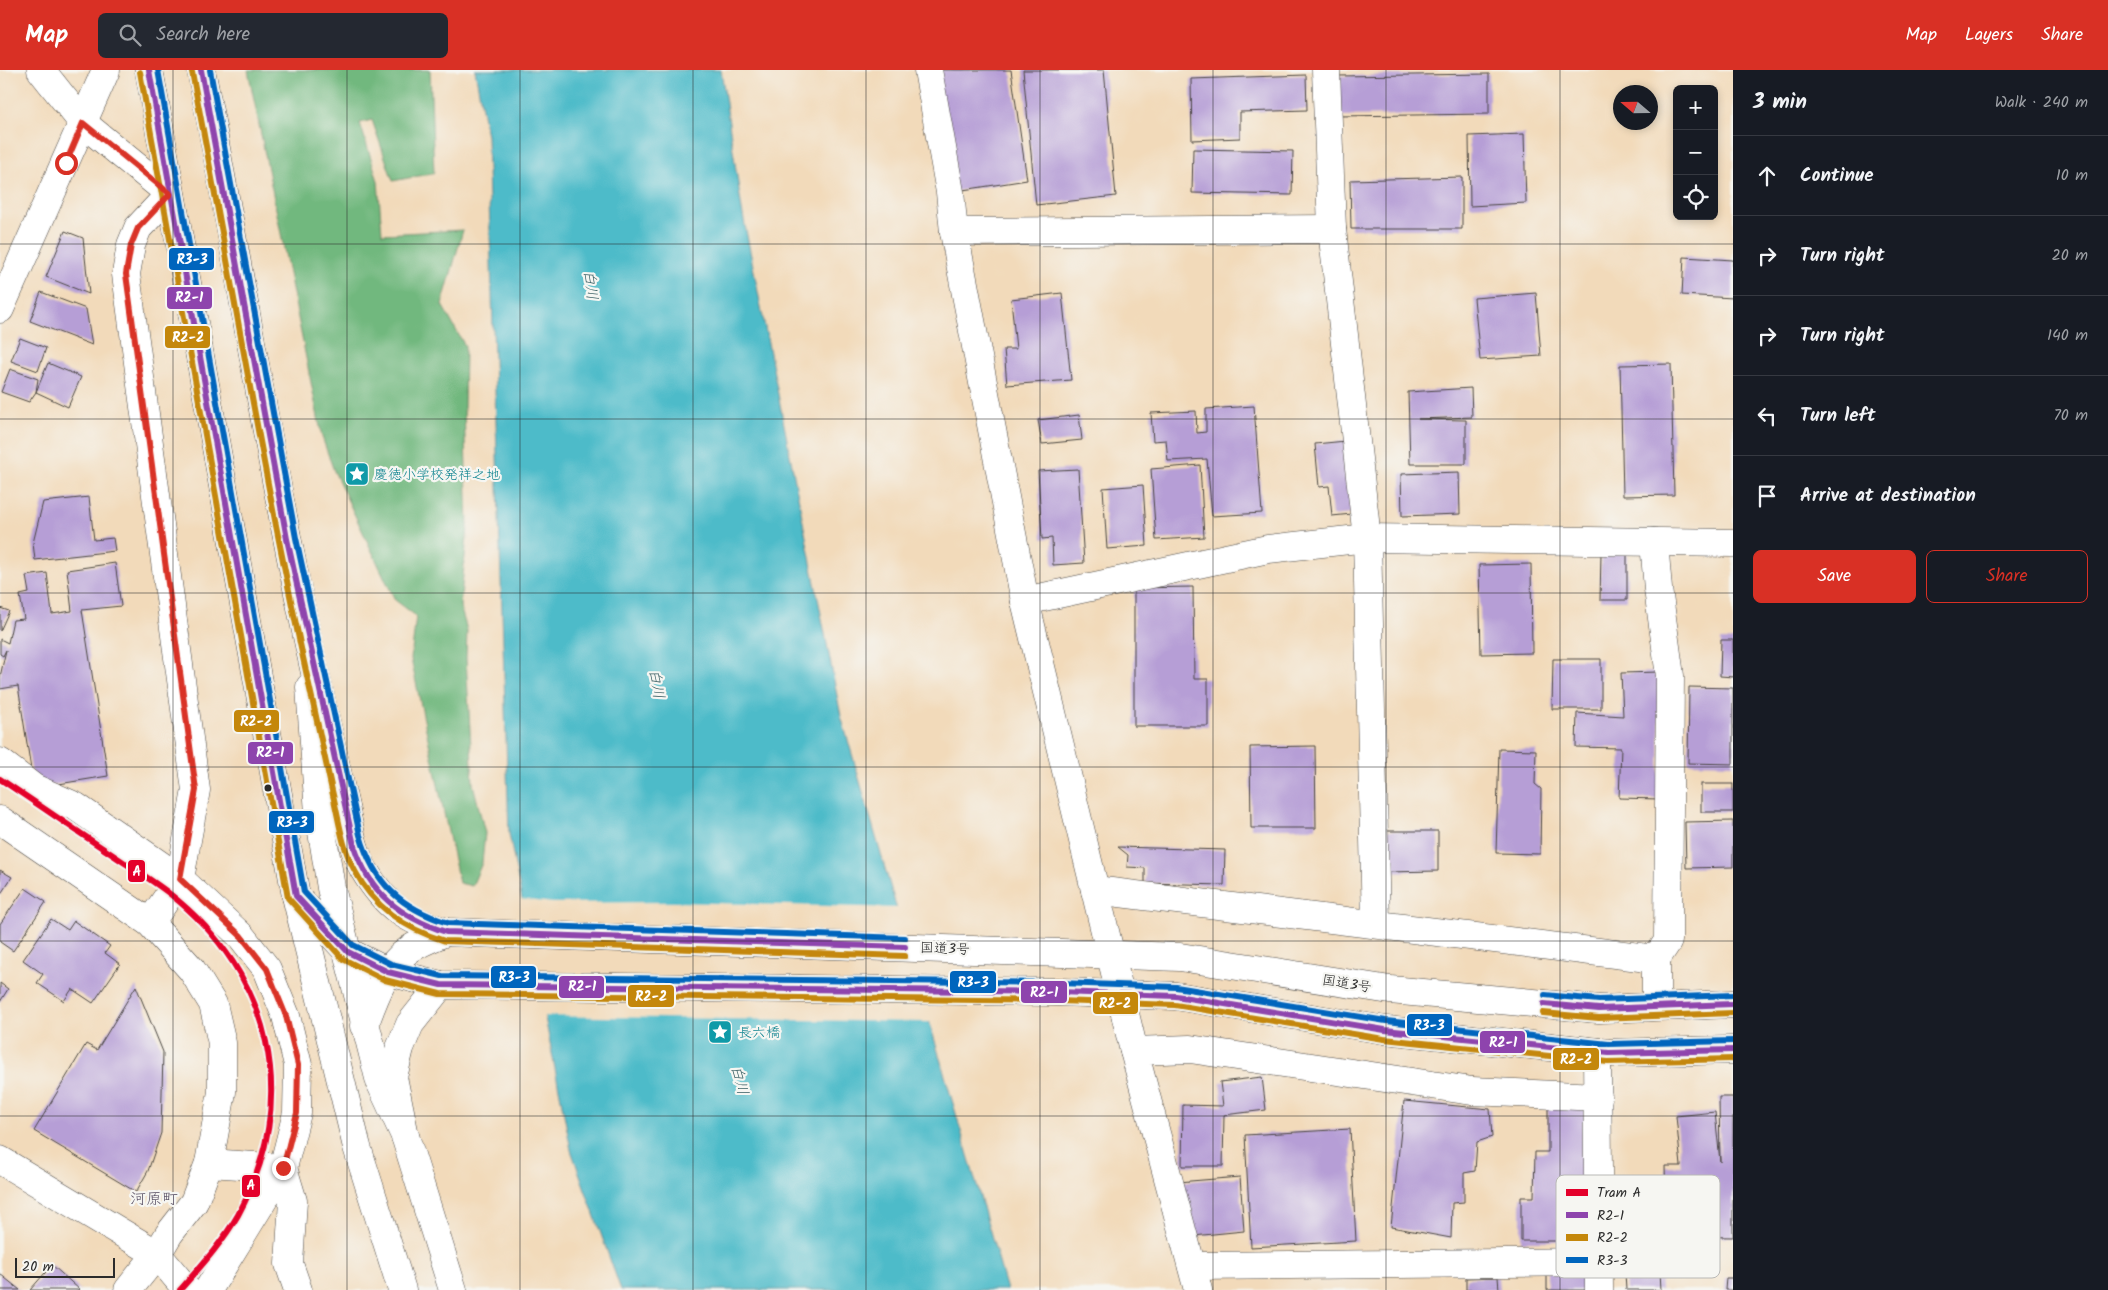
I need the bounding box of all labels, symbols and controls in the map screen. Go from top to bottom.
search box [98,13,448,58]
text: Map [25,16,68,55]
text: Search here [156,20,250,50]
icon: search [116,21,144,49]
text: Map [1906,21,1937,50]
text: Layers [1965,21,2013,50]
text: Share [2041,21,2083,50]
north arrow [1613,85,1658,130]
map controls [1673,85,1718,220]
button: + [1673,85,1718,130]
text: 3 min [1753,86,1807,119]
text: Walk · 240 m [1995,90,2088,115]
button: − [1673,130,1718,175]
route start [55,152,78,175]
text: Continue [1800,161,1873,191]
icon: ahead [1753,162,1781,190]
text: 10 m [2056,163,2088,188]
button: locate [1673,175,1718,220]
text: Turn right [1800,241,1885,271]
icon: right [1753,242,1781,270]
text: 20 m [2052,243,2088,268]
line badge: R3-3 [168,247,215,271]
text: R3-3 [176,249,208,271]
water label: 白川 [576,269,604,301]
line badge: R2-1 [166,286,213,310]
text: R2-1 [175,287,204,309]
text: Turn right [1800,321,1885,351]
icon: right [1753,322,1781,350]
text: 140 m [2047,323,2088,348]
line badge: R2-2 [164,325,211,349]
text: R2-2 [172,327,204,349]
text: Turn left [1800,401,1875,431]
icon: left [1753,402,1781,430]
text: 70 m [2053,403,2088,428]
place icon: 慶徳小学校発祥之地 [344,461,370,487]
place label: 慶徳小学校発祥之地 [374,464,500,486]
text: Arrive at destination [1800,481,1976,511]
icon: arrive [1753,482,1781,510]
button: Save [1753,550,1916,603]
button: Share [1926,550,2088,603]
water label: 白川 [642,667,670,701]
line badge: R2-2 [233,709,280,733]
text: R2-2 [240,711,272,733]
line badge: R2-1 [247,741,294,765]
text: R2-1 [256,742,285,764]
unlabelled marker [263,783,273,793]
line badge: R3-3 [268,810,315,834]
text: R3-3 [276,812,308,834]
line badge: A [127,859,146,883]
text: A [133,861,142,883]
street label: 国道3号 [920,937,970,961]
line badge: R3-3 [490,965,537,989]
text: R3-3 [498,967,530,989]
street label: 国道3号 [1320,969,1373,999]
line badge: R3-3 [949,970,997,994]
text: R3-3 [957,972,989,994]
line badge: R2-1 [558,975,605,999]
text: R2-1 [568,976,597,998]
line badge: R2-1 [1020,980,1068,1004]
text: R2-1 [1030,982,1059,1004]
line badge: R2-2 [627,984,675,1008]
text: R2-2 [635,986,667,1008]
line badge: R2-2 [1092,991,1139,1015]
text: R2-2 [1099,993,1131,1015]
line badge: R3-3 [1406,1013,1453,1037]
text: R3-3 [1413,1015,1445,1037]
place icon: 長六橋 [707,1019,733,1045]
place label: 長六橋 [738,1022,780,1044]
line badge: R2-1 [1479,1030,1526,1054]
text: R2-1 [1489,1032,1518,1054]
line badge: R2-2 [1552,1047,1600,1071]
text: R2-2 [1560,1049,1592,1071]
water label: 白川 [724,1063,754,1098]
route end [272,1157,295,1180]
line badge: A [241,1174,261,1198]
text: A [247,1175,256,1197]
legend [1556,1175,1720,1278]
text: Tram A [1597,1182,1641,1204]
district label: 河原町 [130,1187,178,1212]
text: R2-1 [1597,1205,1624,1227]
text: R2-2 [1597,1227,1628,1249]
text: R3-3 [1597,1250,1628,1272]
scale bar [15,1255,115,1278]
text: 20 m [22,1256,54,1278]

